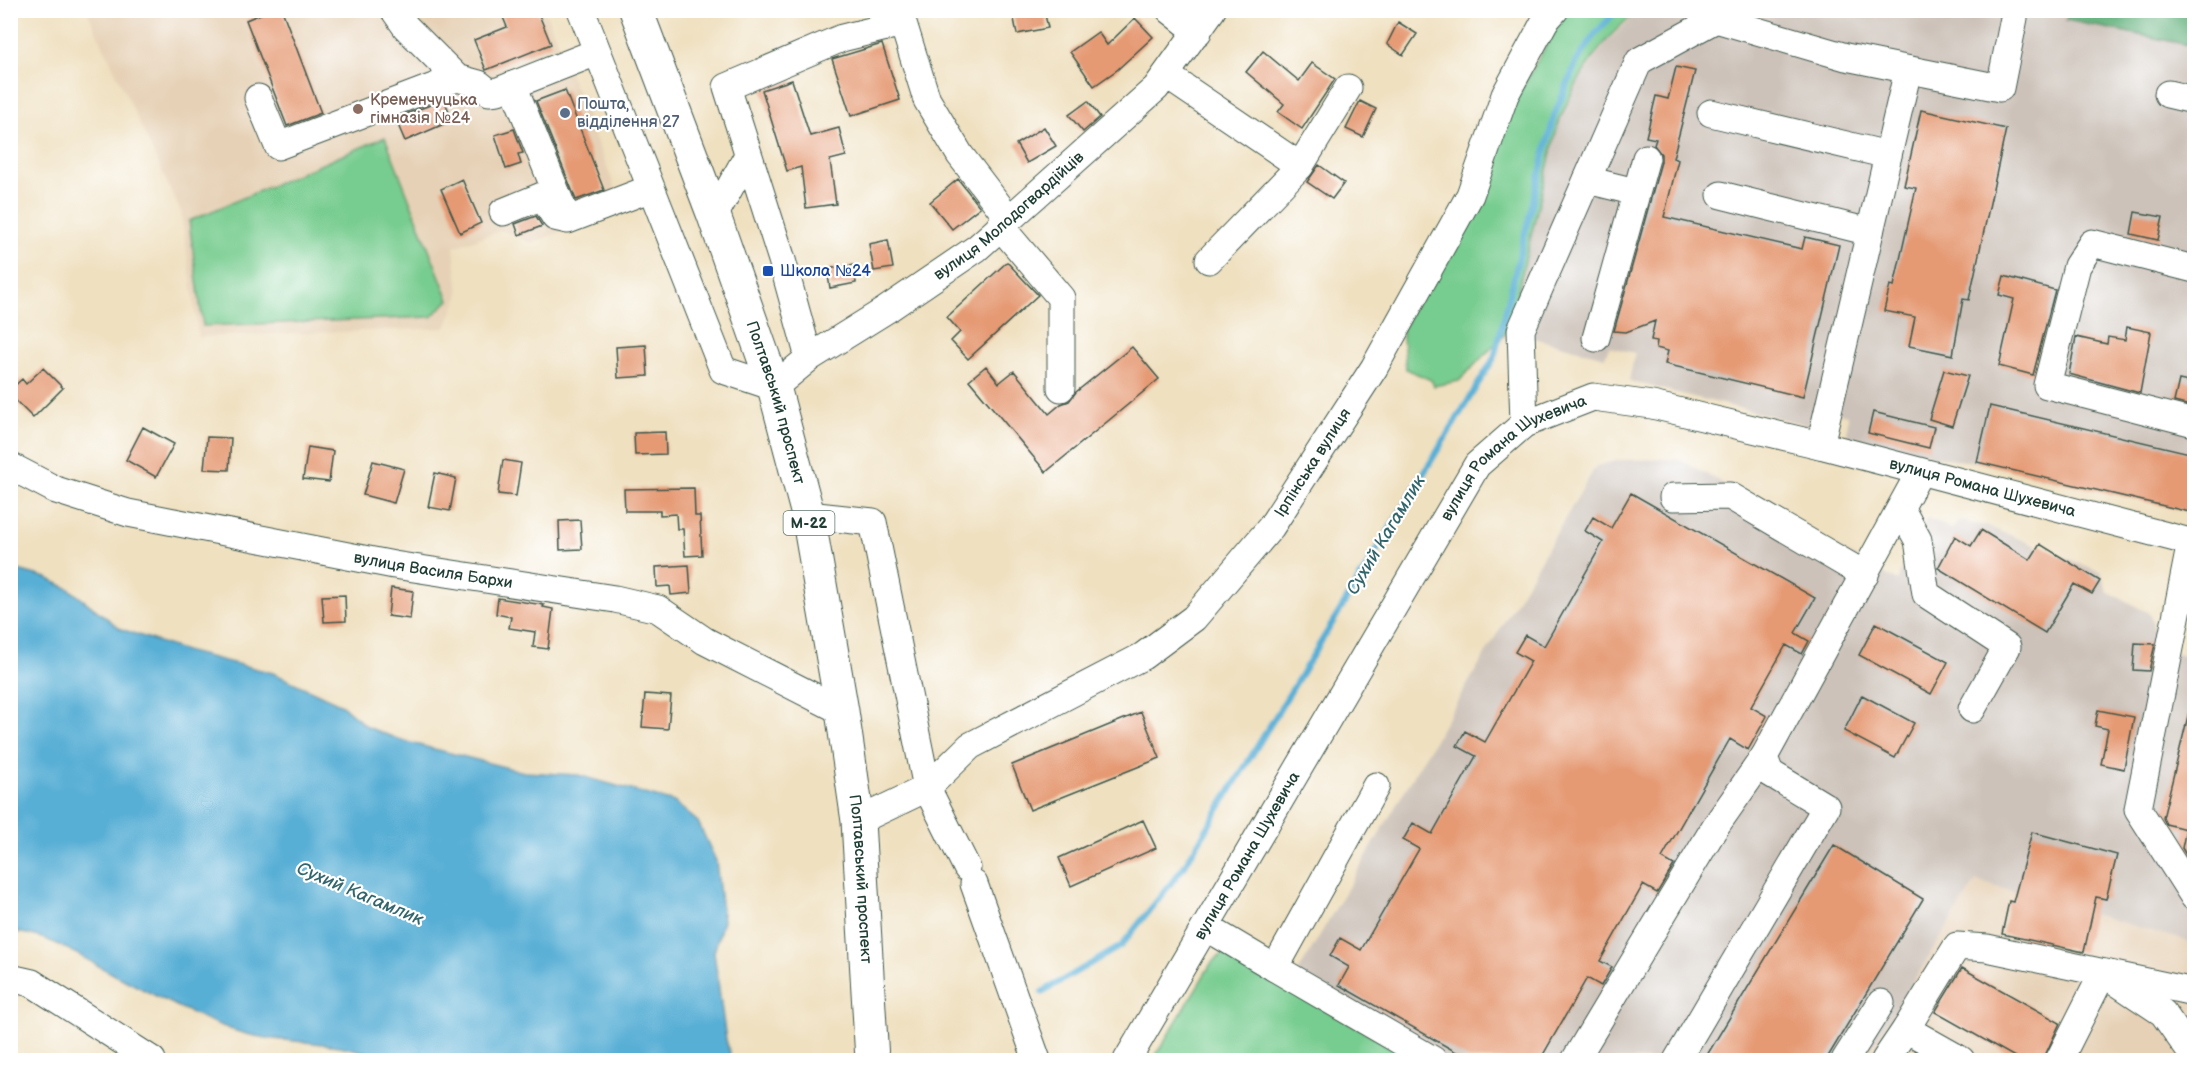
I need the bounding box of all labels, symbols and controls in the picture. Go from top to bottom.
place label: Кременчуцька гімназія №24 [370,91,478,128]
place label: Пошта, відділення 27 [577,95,679,132]
marker: Кременчуцька гімназія №24 [351,102,365,116]
marker: Пошта, відділення 27 [558,106,572,120]
street label: вулиця Молодогвардійців [930,147,1088,284]
place label: Школа №24 [780,262,871,281]
marker: Школа №24 [761,264,775,278]
street label: Полтавський проспект [742,318,809,487]
street label: вулиця Романа Шухевича [1437,391,1590,524]
street label: Ірпінська вулиця [1270,405,1355,521]
street label: вулиця Романа Шухевича [1887,454,2078,521]
water label: Сухий Кагамлик [1342,471,1430,598]
road number: М-22 [784,511,834,535]
street label: вулиця Василя Бархи [352,548,514,593]
street label: вулиця Романа Шухевича [1190,768,1304,943]
street label: Полтавський проспект [845,793,876,965]
water label: Сухий Кагамлик [294,858,427,930]

